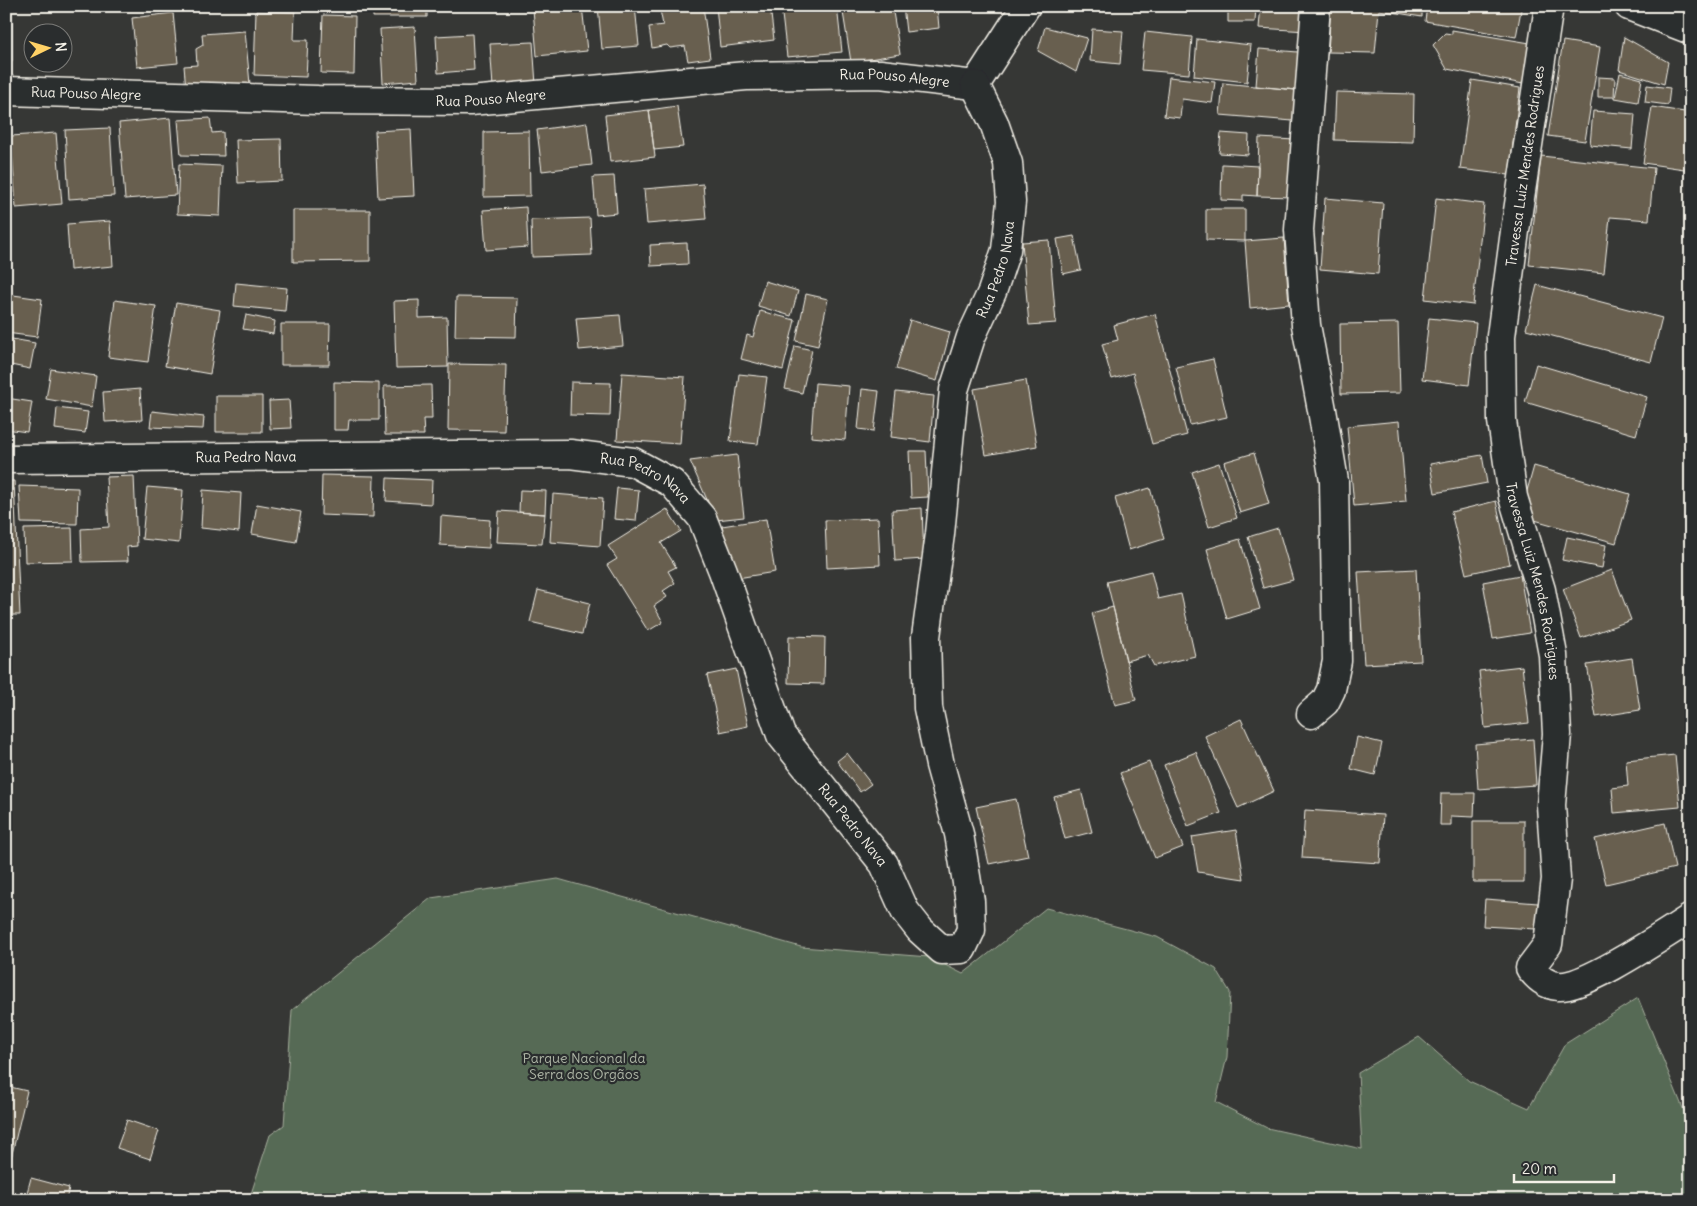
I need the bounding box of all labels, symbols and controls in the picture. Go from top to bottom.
north arrow [22,22,72,72]
text: N [52,41,70,52]
street label: Travessa Luiz Mendes Rodrigues [1502,64,1548,268]
street label: Rua Pouso Alegre [839,65,951,91]
street label: Rua Pouso Alegre [31,83,141,104]
street label: Rua Pouso Alegre [436,85,547,110]
street label: Rua Pedro Nava [972,220,1018,321]
street label: Rua Pedro Nava [195,447,297,466]
street label: Rua Pedro Nava [599,449,694,507]
street label: Travessa Luiz Mendes Rodrigues [1502,481,1563,681]
street label: Rua Pedro Nava [814,780,891,870]
park label: Parque Nacional da Serra dos Orgãos [523,1049,645,1083]
scale bar [1514,1151,1614,1183]
text: 20 m [1522,1159,1557,1178]

